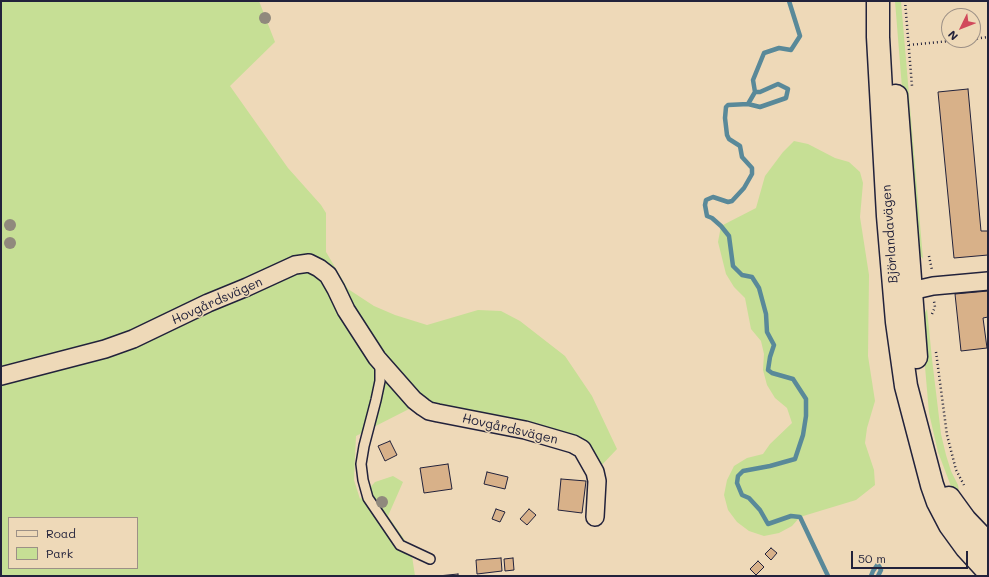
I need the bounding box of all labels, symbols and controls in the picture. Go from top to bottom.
north arrow [941,8,981,48]
text: N [944,28,961,44]
street label: Björlandavägen [879,184,901,284]
street label: Hovgårdsvägen [169,274,265,328]
street label: Hovgårdsvägen [461,410,559,448]
legend [8,517,138,569]
text: Road [46,525,76,541]
scale bar [853,543,970,569]
text: Park [46,545,73,561]
text: 50 m [858,550,886,566]

